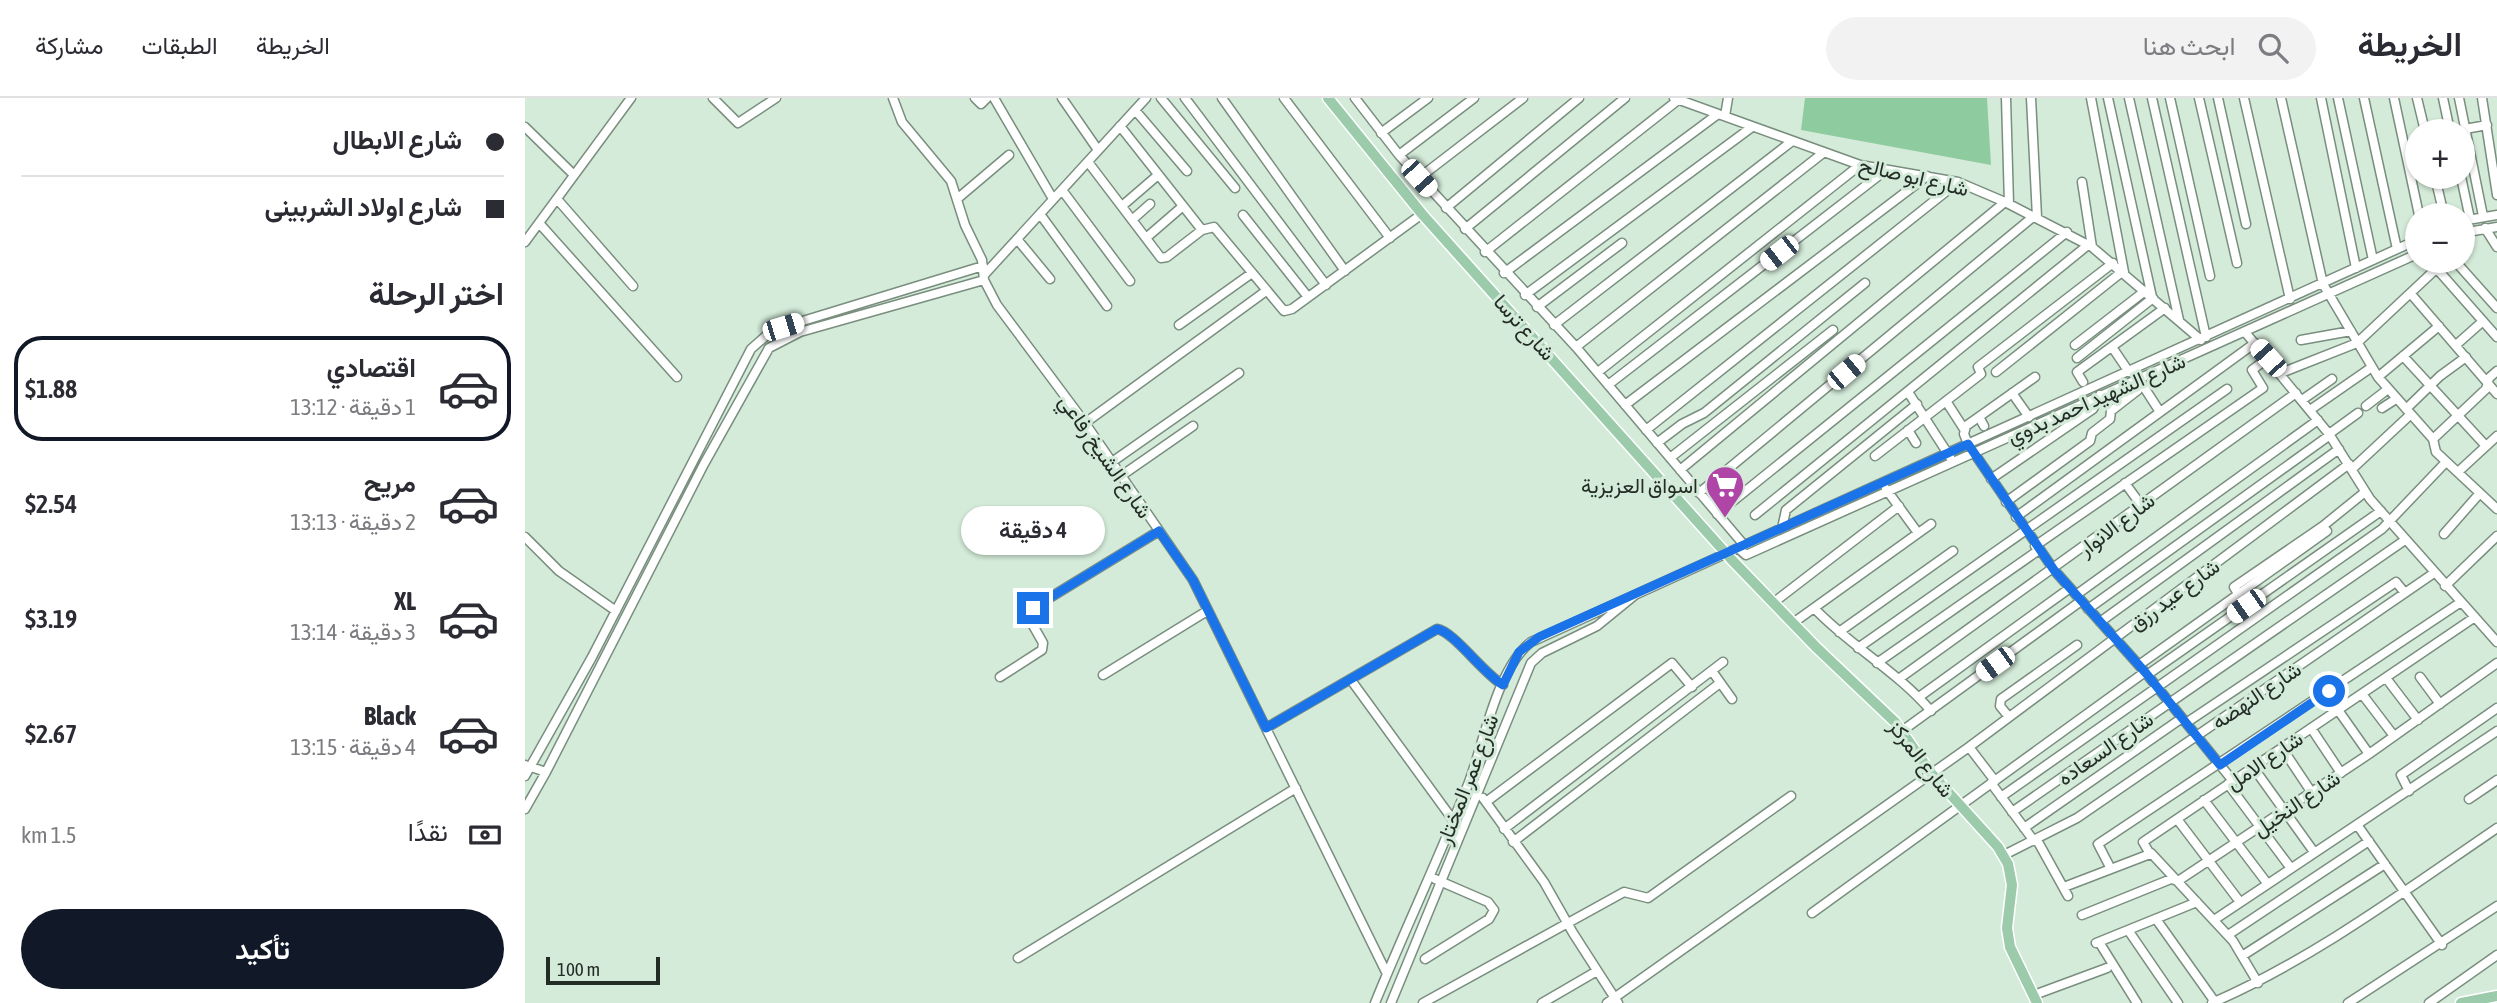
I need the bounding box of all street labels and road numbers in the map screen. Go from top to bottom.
street label: شارع ابو صالح [1856,152,1971,203]
street label: شارع ترسا [1487,289,1561,367]
street label: شارع الشهيد احمد بدوي [2003,348,2191,454]
street label: شارع الشيخ رفاعي [1050,390,1157,526]
street label: شارع الانوار [2072,488,2161,563]
street label: شارع عيد رزق [2124,553,2226,637]
street label: شارع النهضه [2207,656,2307,736]
street label: شارع السعاده [2053,706,2159,792]
street label: شارع عمر المختار [1431,711,1506,849]
street label: شارع المركز [1881,714,1960,803]
street label: شارع الامل [2221,726,2309,797]
street label: شارع النخيل [2248,765,2346,843]

